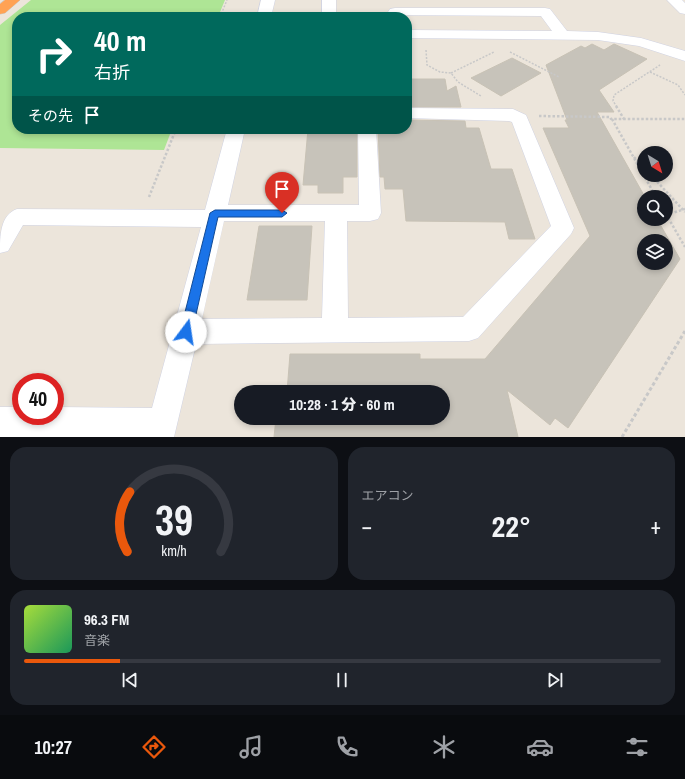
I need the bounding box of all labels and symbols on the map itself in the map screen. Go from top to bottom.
north arrow [637,146,673,182]
pin [265,172,299,213]
position arrow [165,311,207,353]
speed limit sign: 40 [12,373,64,425]

